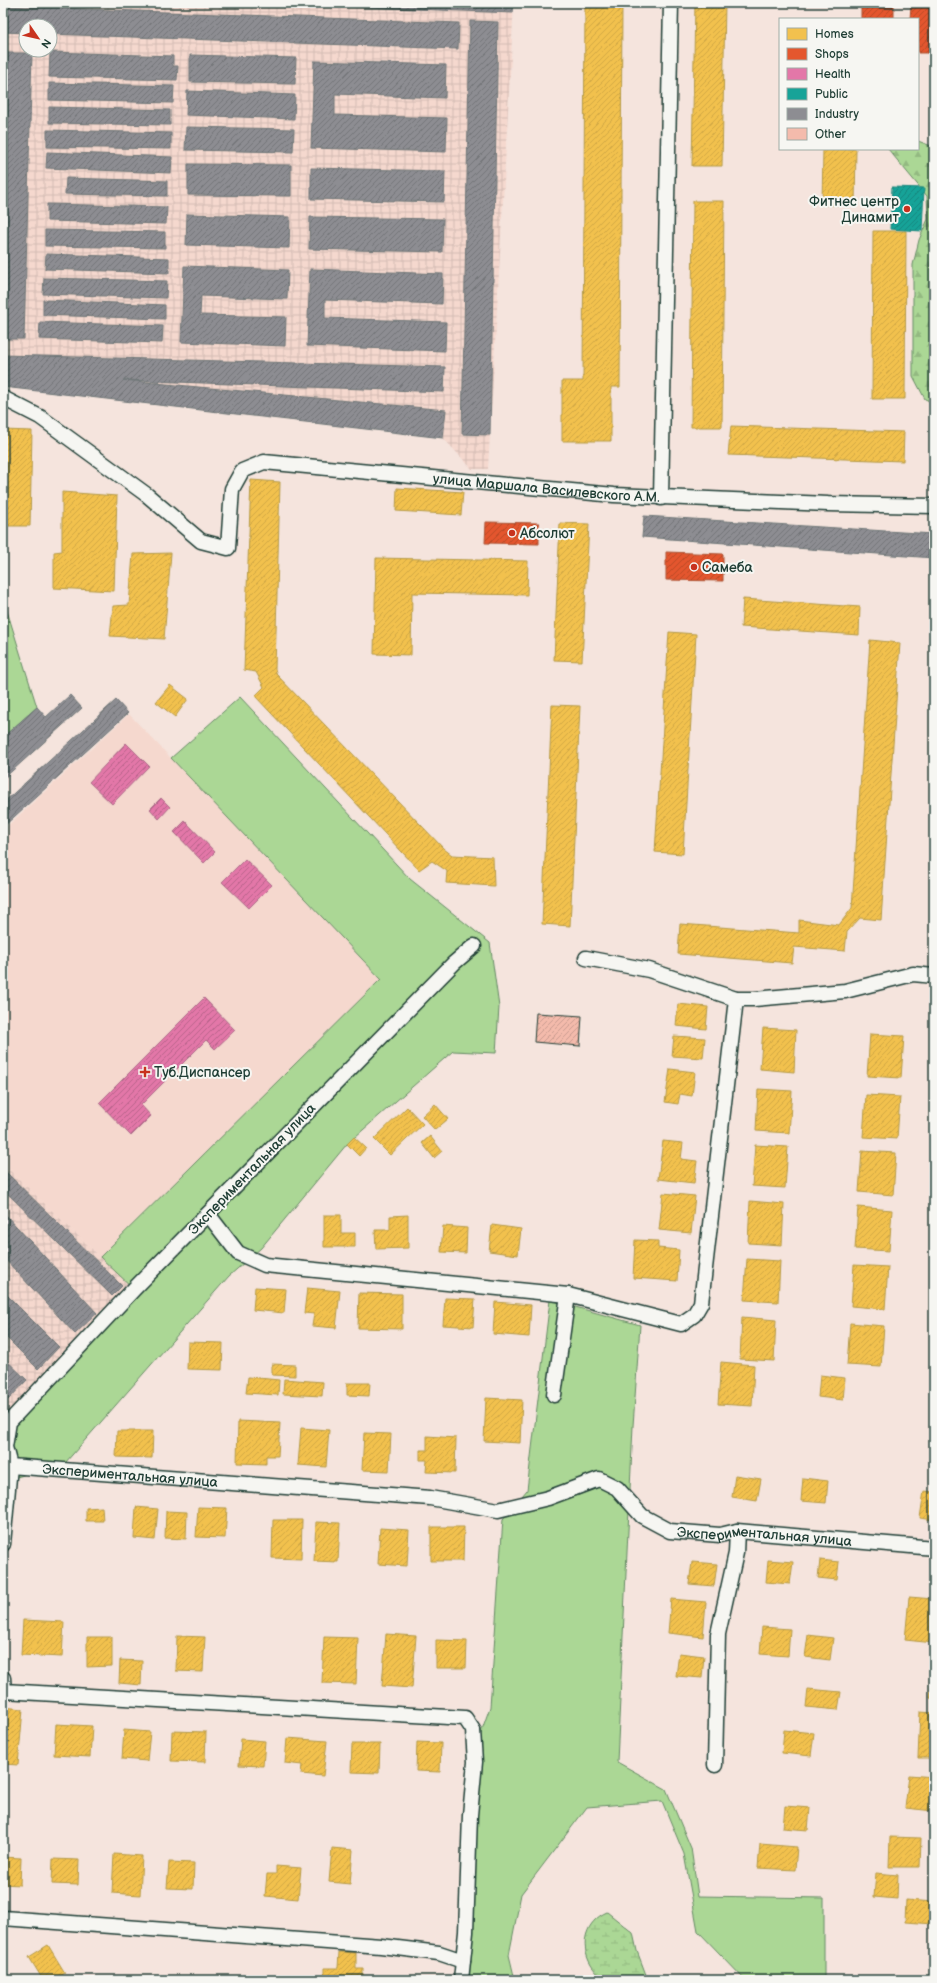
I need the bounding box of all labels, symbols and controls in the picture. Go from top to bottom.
north arrow [18,18,58,58]
legend [779,18,919,150]
text: Homes [815,27,854,42]
text: N [38,36,54,50]
text: Shops [815,47,849,62]
text: Health [815,67,851,82]
text: Public [815,87,848,102]
text: Industry [815,107,860,122]
text: Other [815,127,847,142]
place label: Фитнес центр Динамит [809,193,899,226]
marker: Фитнес центр Динамит [902,204,912,214]
street label: улица Маршала Василевского А.М. [432,469,661,505]
place label: Абсолют [519,525,575,542]
marker: Абсолют [507,528,517,538]
place label: Самеба [702,559,753,576]
marker: Самеба [689,562,699,572]
place label: Туб.Диспансер [154,1064,251,1081]
marker: Туб.Диспансер [139,1066,151,1078]
street label: Экспериментальная улица [185,1099,320,1238]
street label: Экспериментальная улица [42,1460,219,1490]
street label: Экспериментальная улица [676,1522,853,1549]

